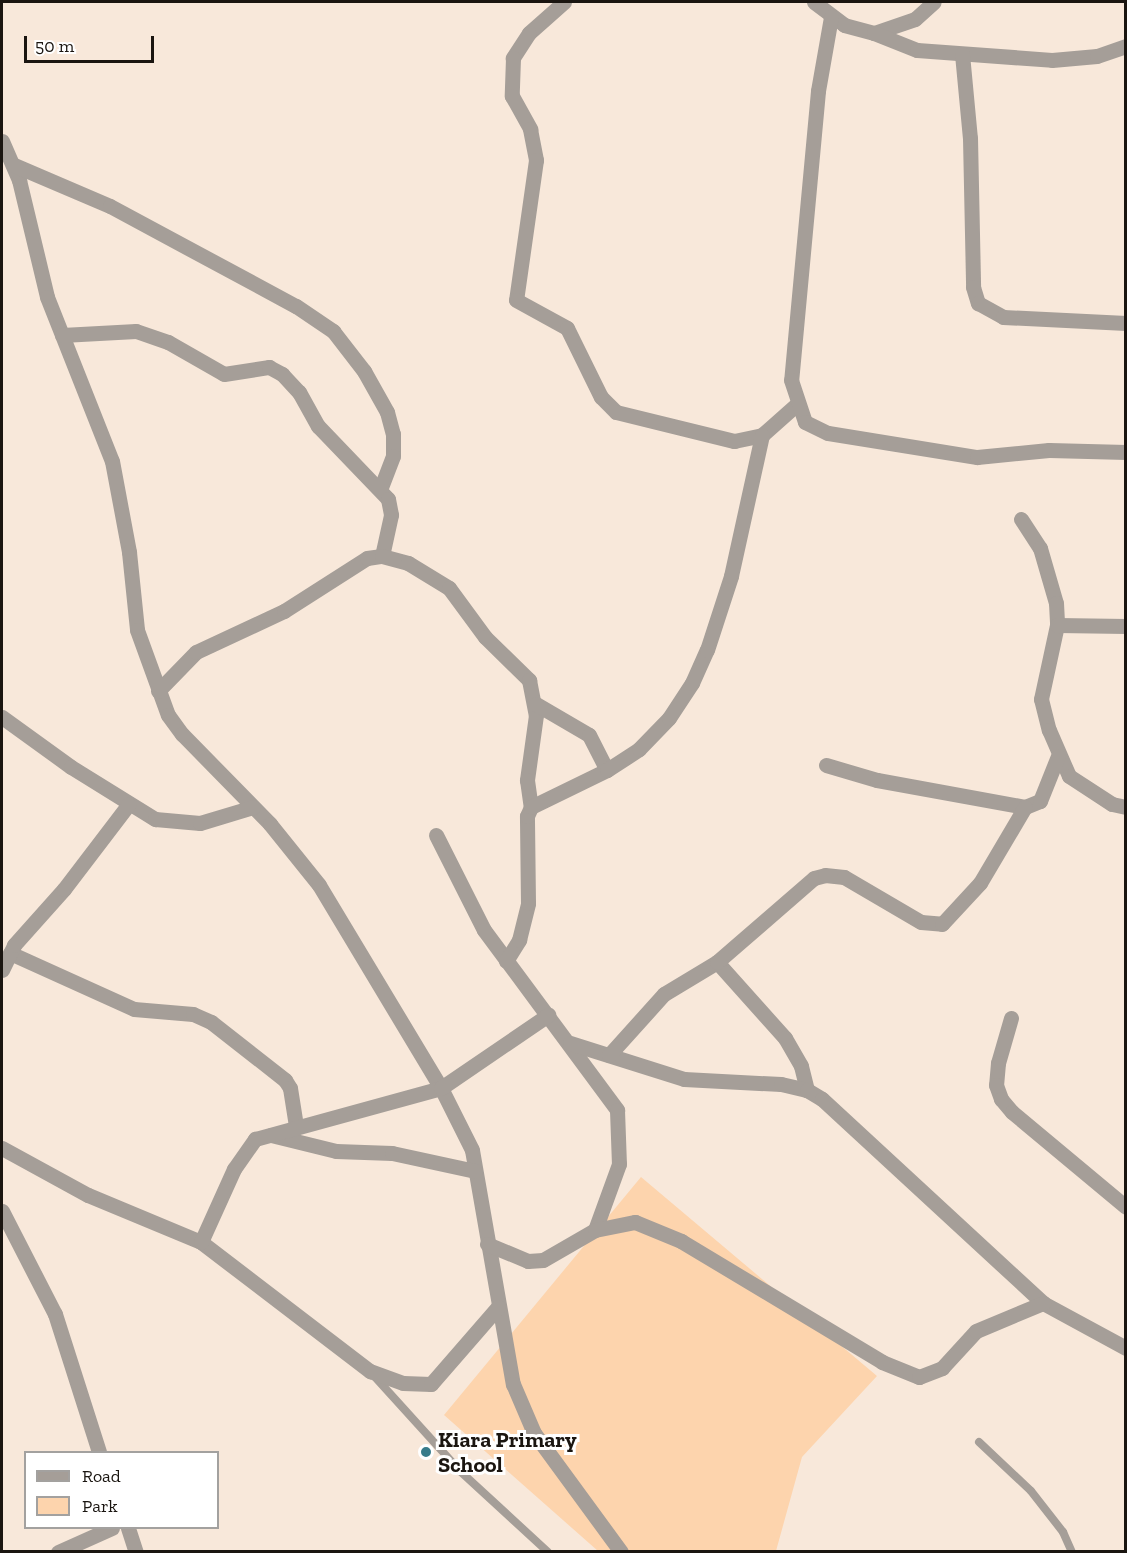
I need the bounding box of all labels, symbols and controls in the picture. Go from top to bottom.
scale bar [27,24,158,62]
text: 50 m [35,35,74,57]
place label: Kiara Primary School [438,1426,577,1478]
marker: Kiara Primary School [419,1445,433,1459]
legend [24,1451,219,1529]
text: Road [82,1465,121,1487]
text: Park [82,1495,118,1517]

